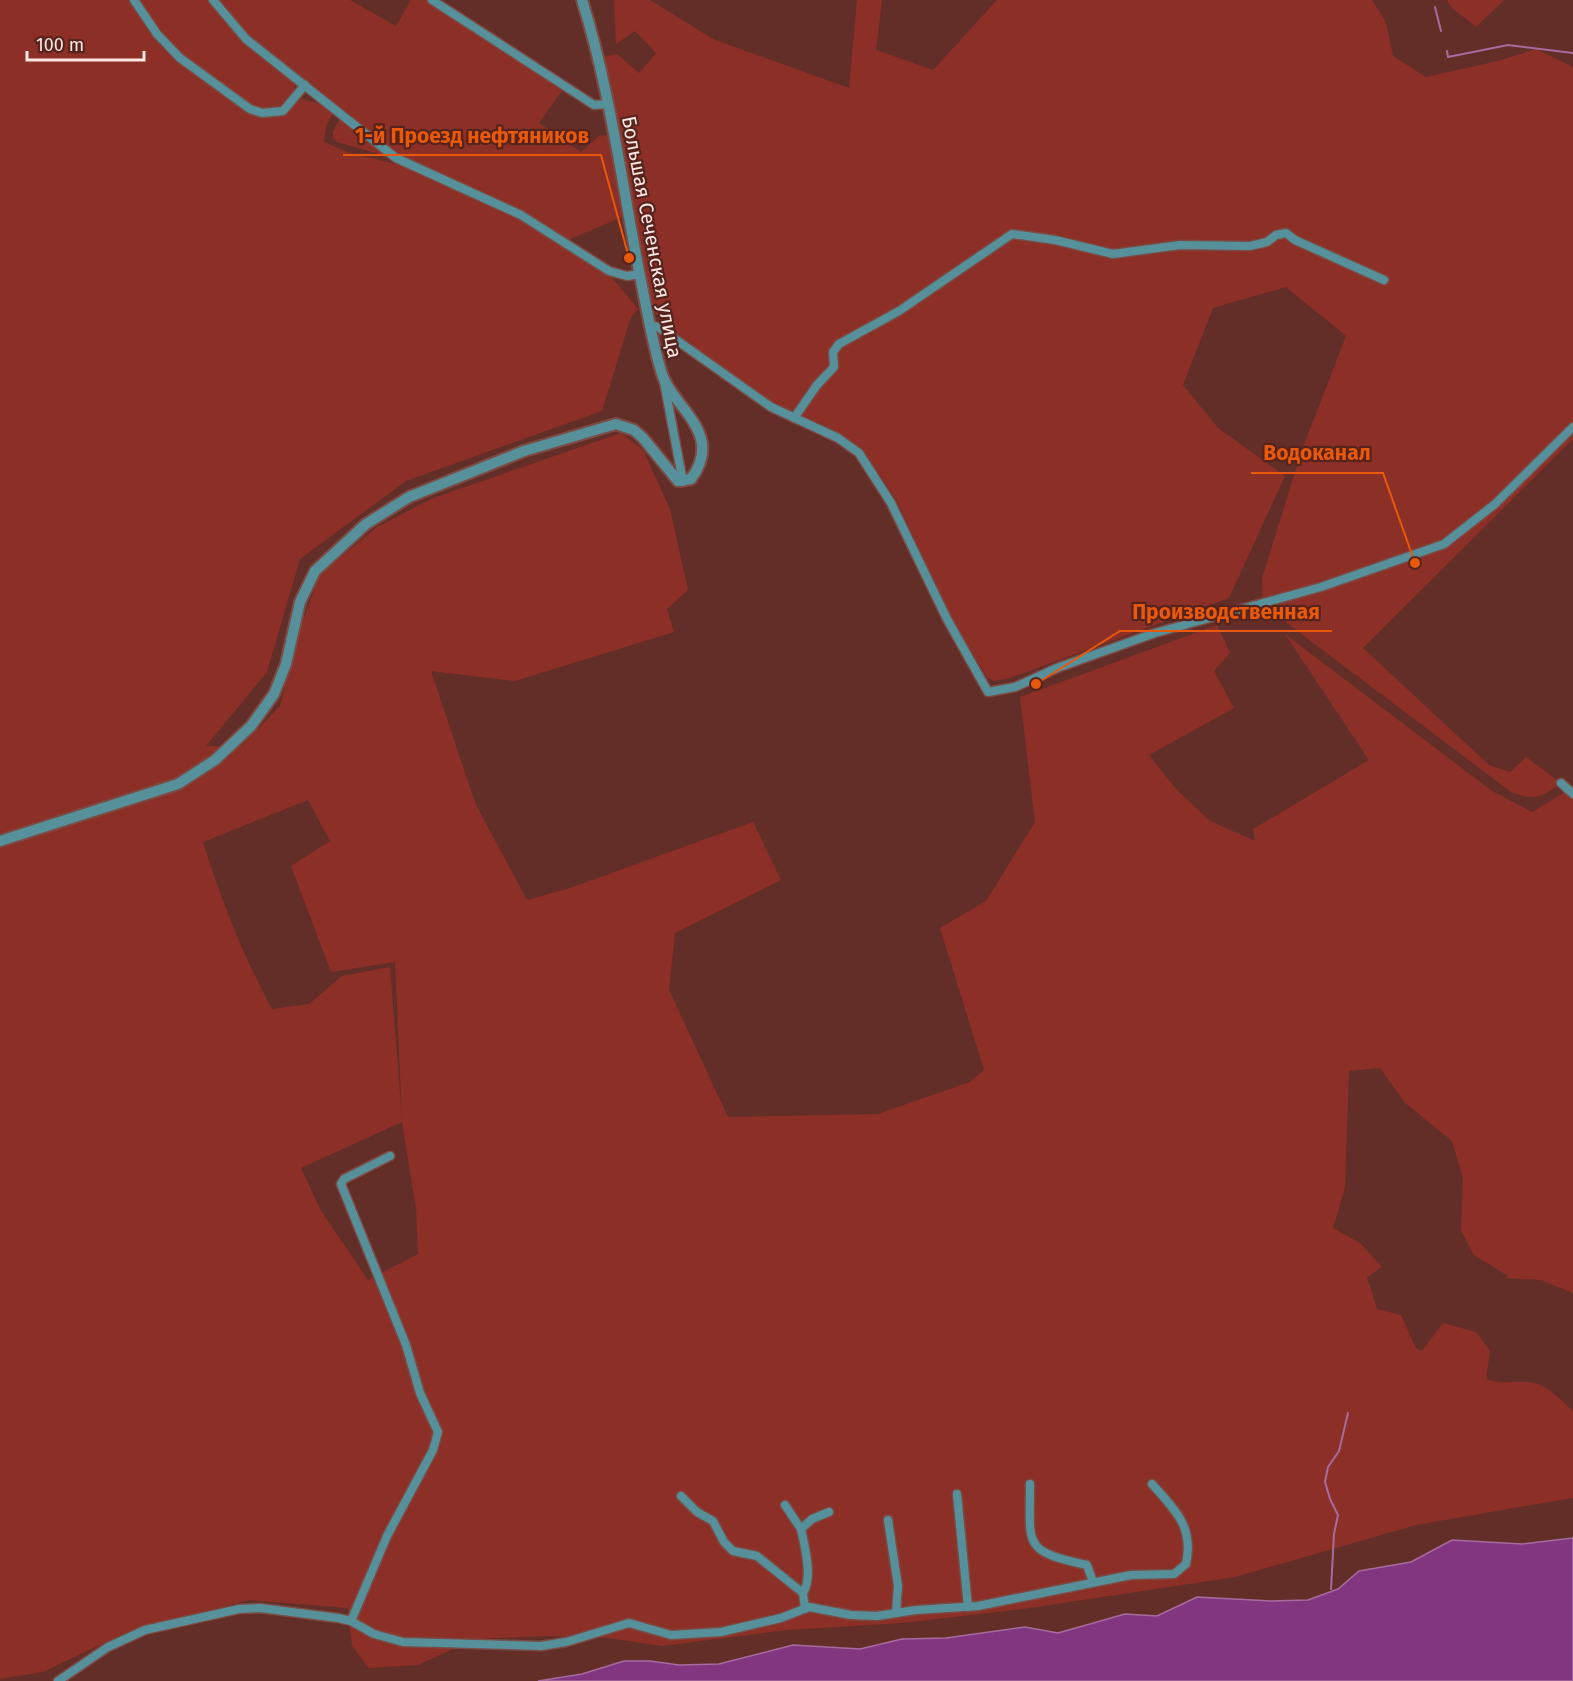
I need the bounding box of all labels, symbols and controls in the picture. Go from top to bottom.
scale bar [27,24,144,62]
text: 100 m [36,34,84,56]
street label: Большая Сеченская улица [617,114,687,360]
callout: 1-й Проезд нефтяников [343,116,601,155]
text: 1-й Проезд нефтяников [355,123,589,149]
callout: Водоканал [1251,434,1383,473]
text: Водоканал [1263,440,1371,466]
callout: Производственная [1120,592,1332,631]
text: Производственная [1132,599,1320,625]

